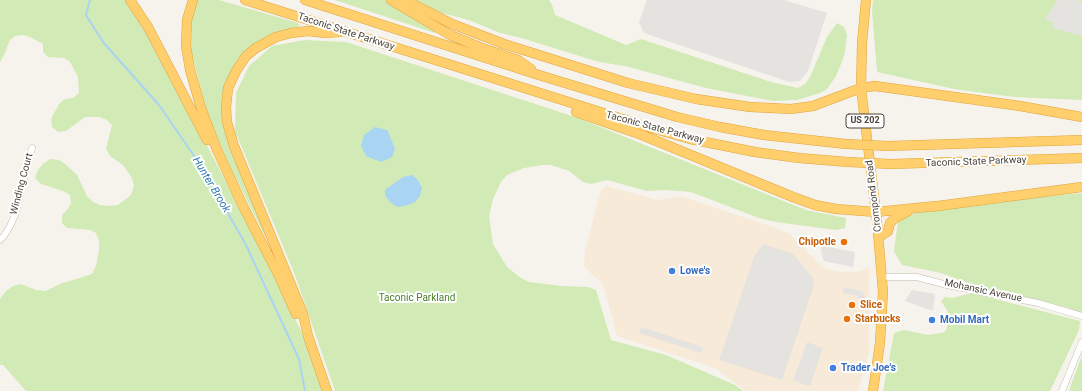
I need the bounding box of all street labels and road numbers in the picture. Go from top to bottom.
street label: Taconic State Parkway [296,11,396,53]
street label: Taconic State Parkway [605,109,705,147]
road number: US 202 [846,114,884,128]
street label: Winding Court [8,152,36,216]
street label: Taconic State Parkway [925,154,1027,170]
street label: Crompond Road [864,159,884,233]
street label: Mohansic Avenue [943,277,1023,305]

